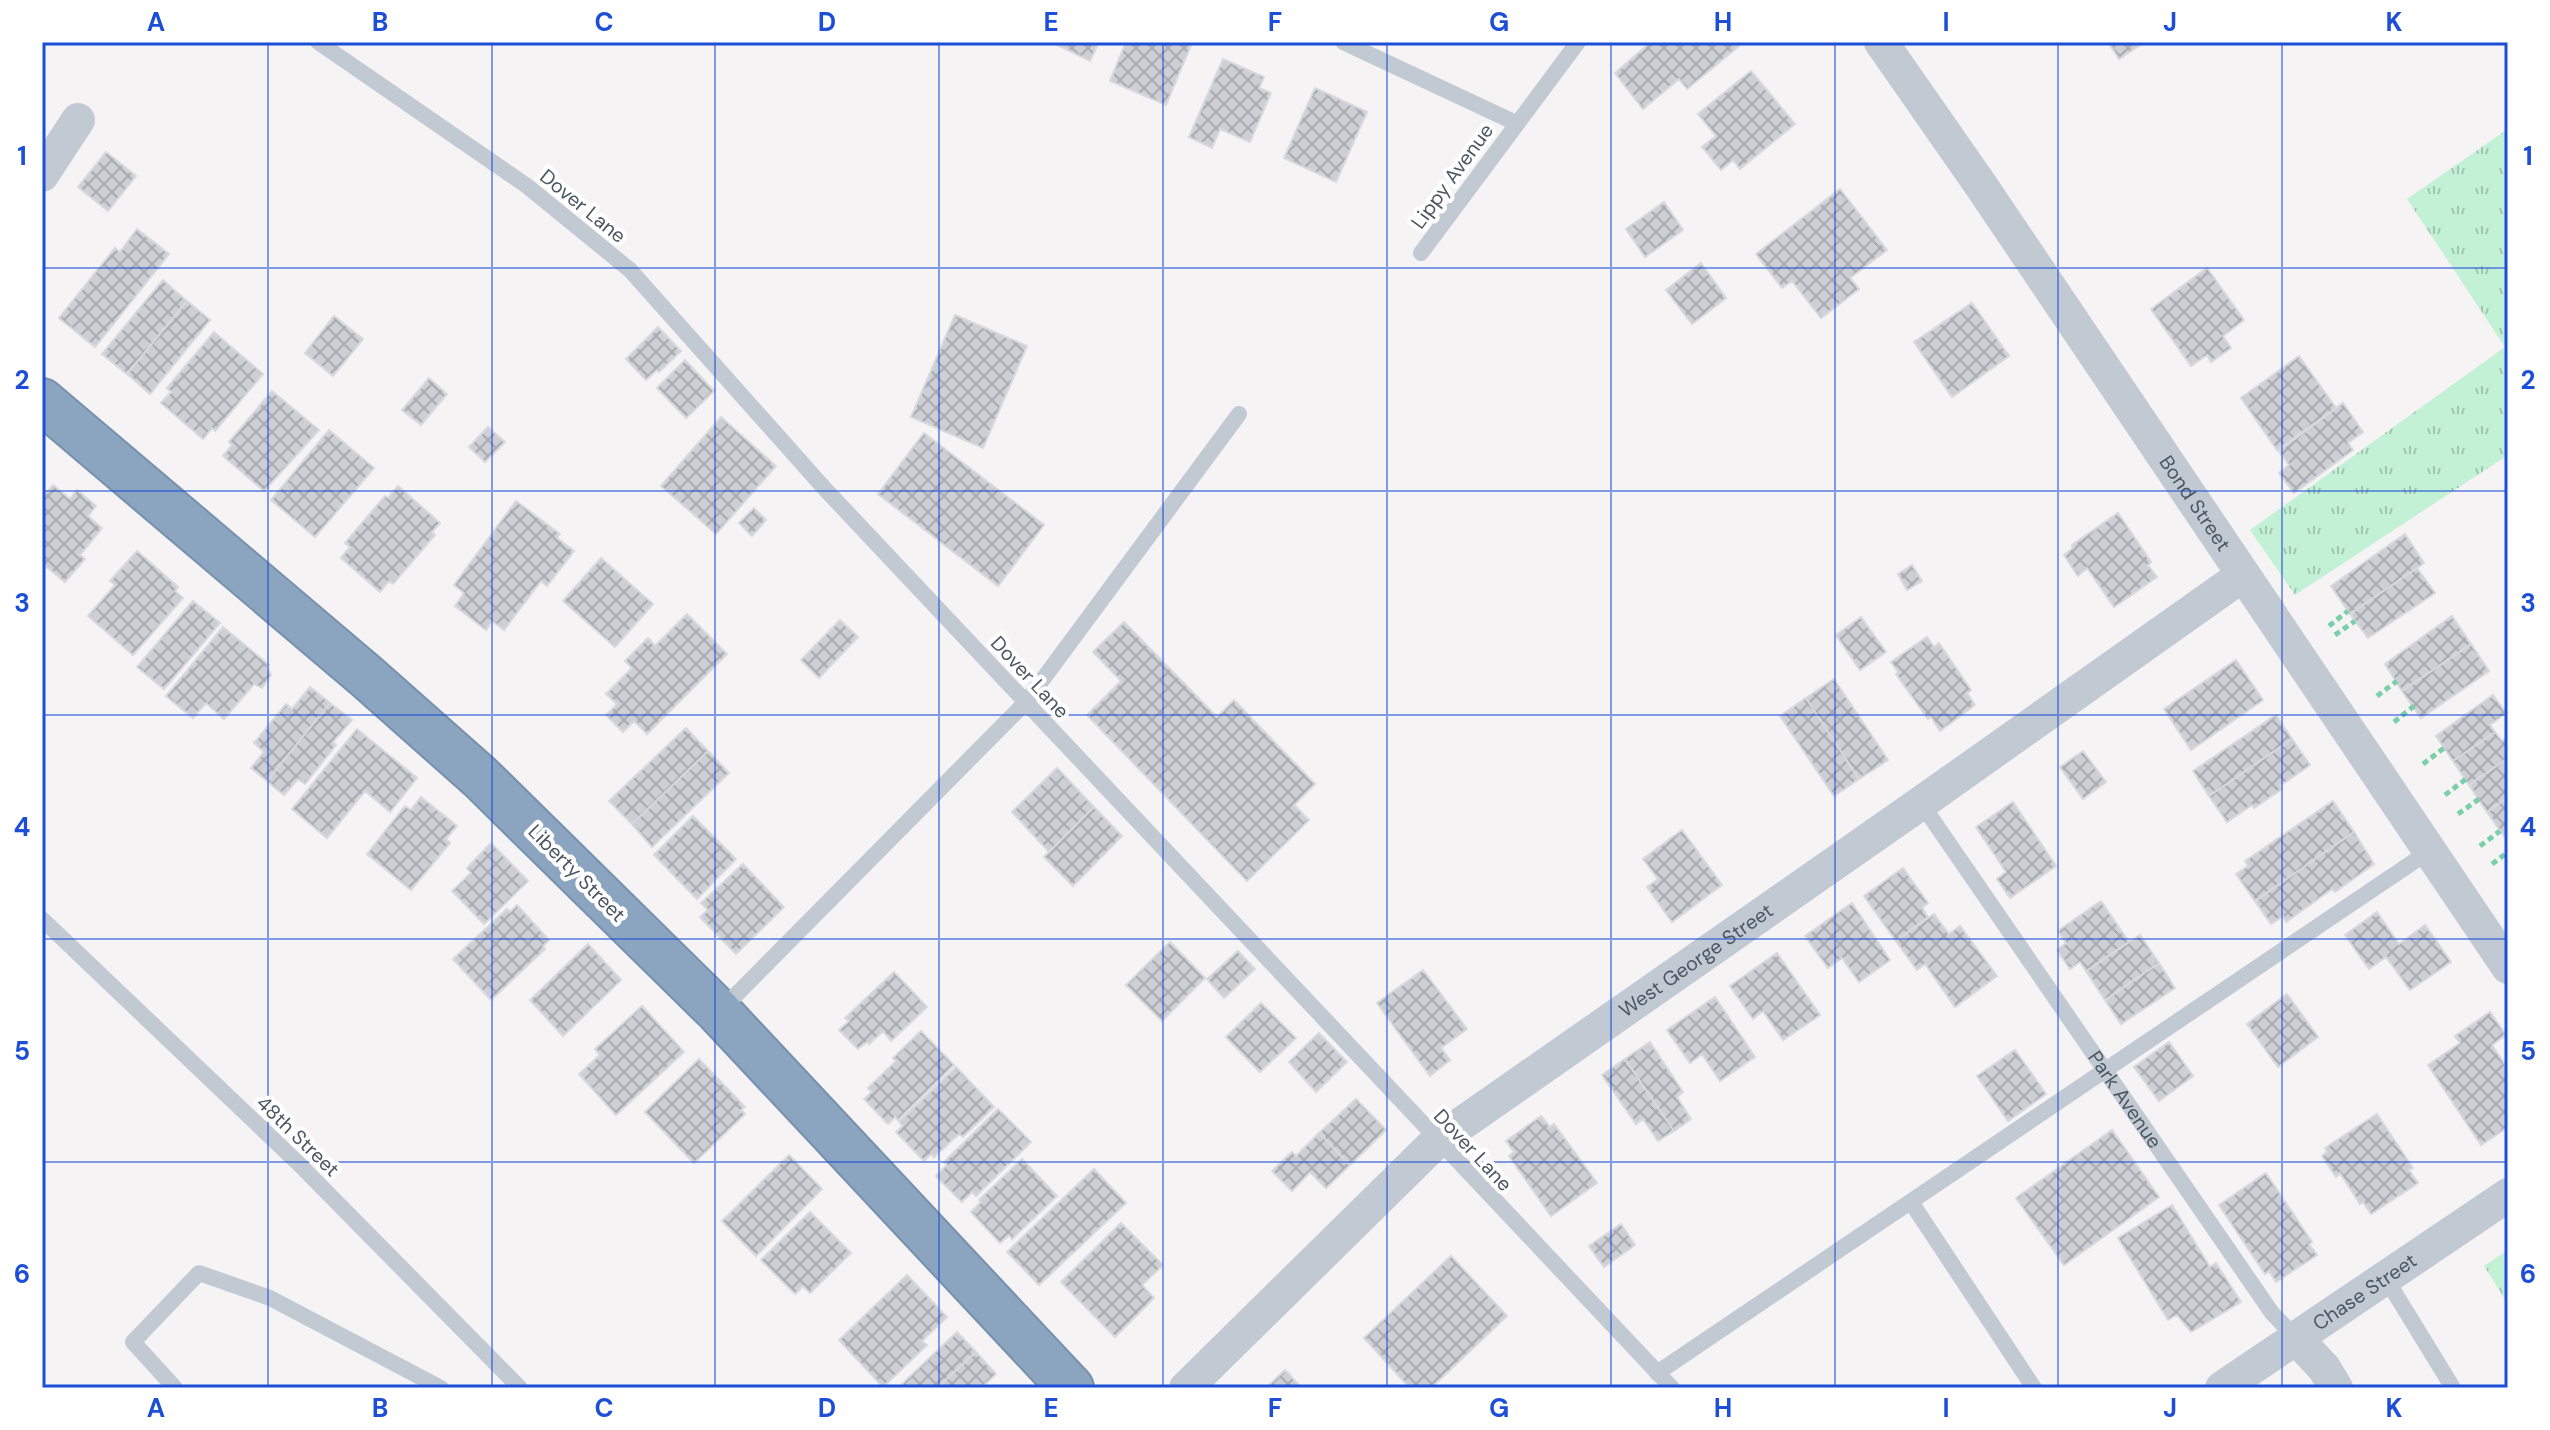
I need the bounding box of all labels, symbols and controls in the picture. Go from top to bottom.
text: A [147,5,165,39]
text: B [372,5,388,39]
text: C [594,5,614,39]
text: D [818,5,836,39]
text: E [1043,5,1059,39]
text: F [1268,5,1282,39]
text: G [1489,5,1509,39]
text: H [1714,5,1732,39]
text: I [1942,5,1950,39]
text: J [2163,5,2177,39]
text: K [2386,5,2403,39]
street label: Lippy Avenue [1405,118,1499,234]
text: 1 [17,139,27,173]
text: 1 [2523,139,2533,173]
street label: Dover Lane [535,163,631,249]
text: 2 [14,363,30,397]
text: 2 [2520,363,2536,397]
street label: Bond Street [2154,450,2237,556]
text: 3 [14,586,30,620]
text: 3 [2520,586,2536,620]
street label: Dover Lane [985,630,1075,724]
text: 4 [14,810,30,844]
text: 4 [2520,810,2536,844]
street label: Liberty Street [523,819,631,927]
street label: West George Street [1614,897,1778,1023]
text: 5 [14,1034,30,1068]
text: 5 [2520,1034,2536,1068]
street label: Park Avenue [2082,1046,2168,1153]
street label: 48th Street [251,1090,345,1182]
street label: Dover Lane [1428,1103,1518,1197]
street label: Chase Street [2307,1247,2422,1336]
text: 6 [14,1257,30,1291]
text: 6 [2520,1257,2536,1291]
text: A [147,1391,165,1425]
text: B [372,1391,388,1425]
text: C [594,1391,614,1425]
text: D [818,1391,836,1425]
text: E [1043,1391,1059,1425]
text: F [1268,1391,1282,1425]
text: G [1489,1391,1509,1425]
text: H [1714,1391,1732,1425]
text: I [1942,1391,1950,1425]
text: J [2163,1391,2177,1425]
text: K [2386,1391,2403,1425]

